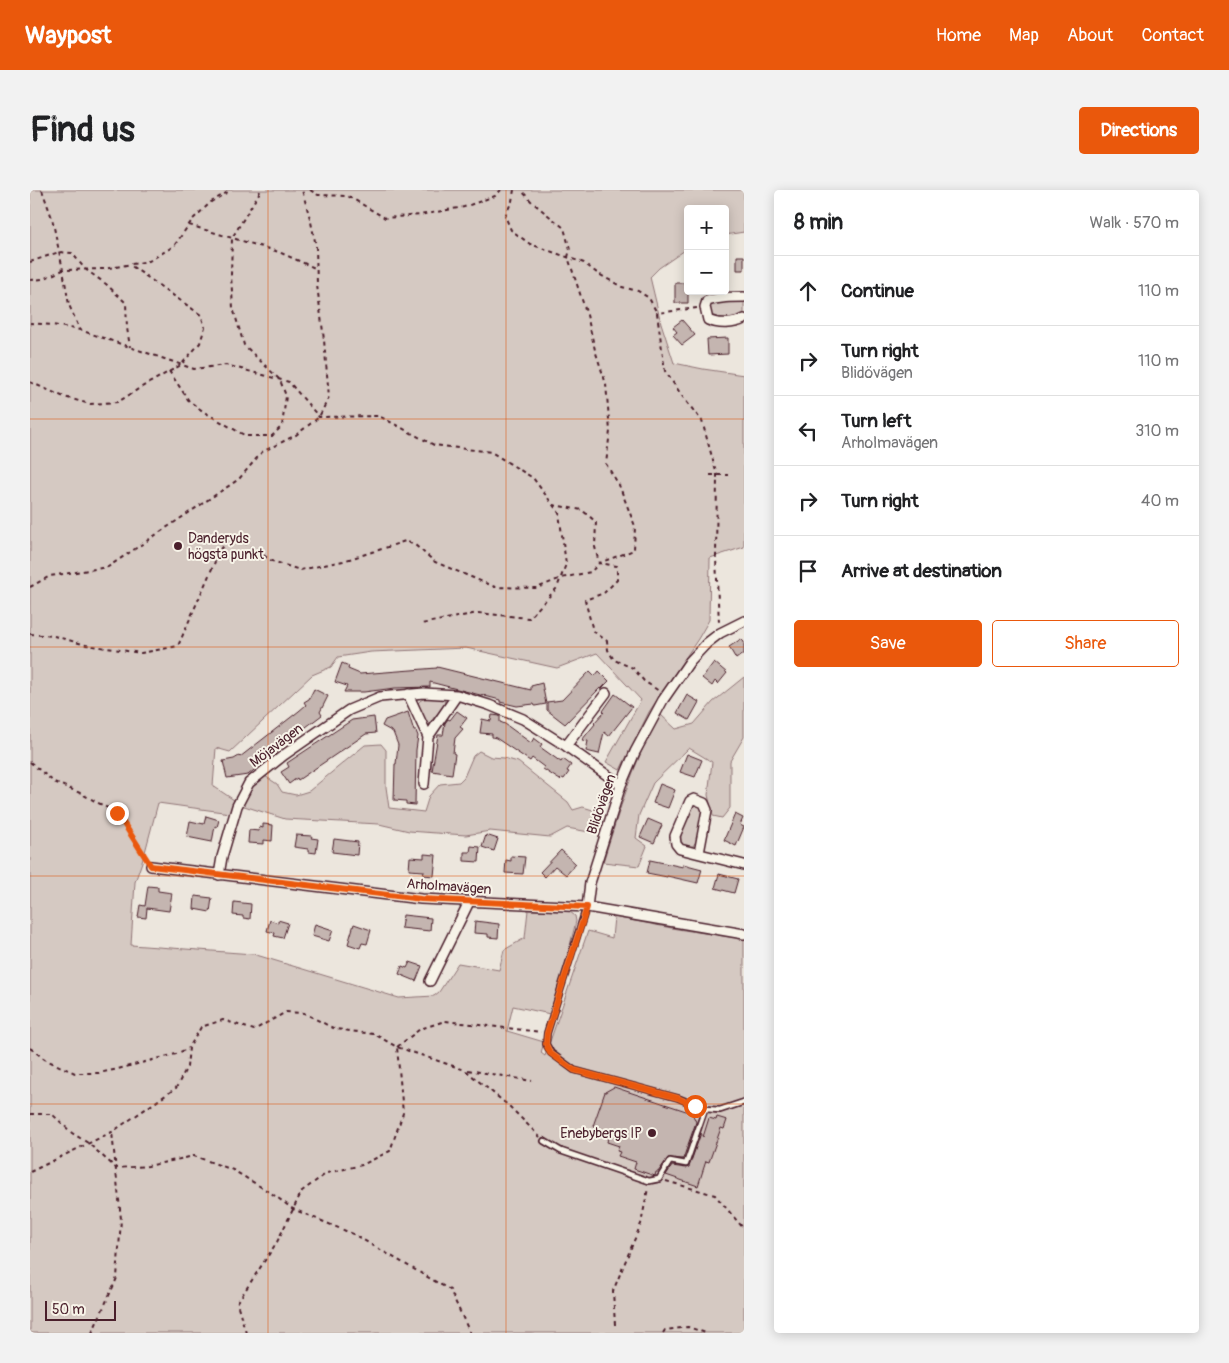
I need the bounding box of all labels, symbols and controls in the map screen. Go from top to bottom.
text: Waypost [25,21,112,50]
text: Home [936,24,981,47]
text: Map [1009,24,1039,47]
text: About [1067,24,1113,47]
text: Contact [1141,24,1204,47]
button: Directions [1079,107,1199,154]
text: Find us [30,108,135,152]
map controls [684,205,729,295]
button: + [684,205,729,250]
text: 8 min [794,209,843,236]
text: Walk · 570 m [1090,213,1179,233]
button: − [684,250,729,295]
icon: ahead [794,277,822,305]
text: Continue [841,279,914,303]
text: 110 m [1138,281,1179,301]
text: Turn right [841,339,919,363]
icon: right [794,347,822,375]
text: 110 m [1138,351,1179,371]
text: Blidövägen [841,363,913,383]
text: Turn left [841,409,911,433]
icon: left [794,417,822,445]
text: 310 m [1135,421,1179,441]
text: Arholmavägen [841,433,938,453]
icon: right [794,487,822,515]
text: Turn right [841,489,919,513]
text: 40 m [1141,491,1179,511]
place label: Danderyds högsta punkt [188,530,264,563]
marker: Danderyds högsta punkt [172,540,184,552]
icon: arrive [794,557,822,585]
text: Arrive at destination [841,559,1002,583]
button: Save [794,620,982,667]
button: Share [992,620,1179,667]
street label: Möjavägen [246,720,306,771]
street label: Blidövägen [583,772,620,837]
route end [106,802,129,825]
street label: Arholmavägen [406,875,492,898]
route start [684,1095,707,1118]
place label: Enebybergs IP [560,1125,642,1142]
marker: Enebybergs IP [646,1127,658,1139]
scale bar [45,1298,116,1321]
text: 50 m [52,1301,85,1318]

